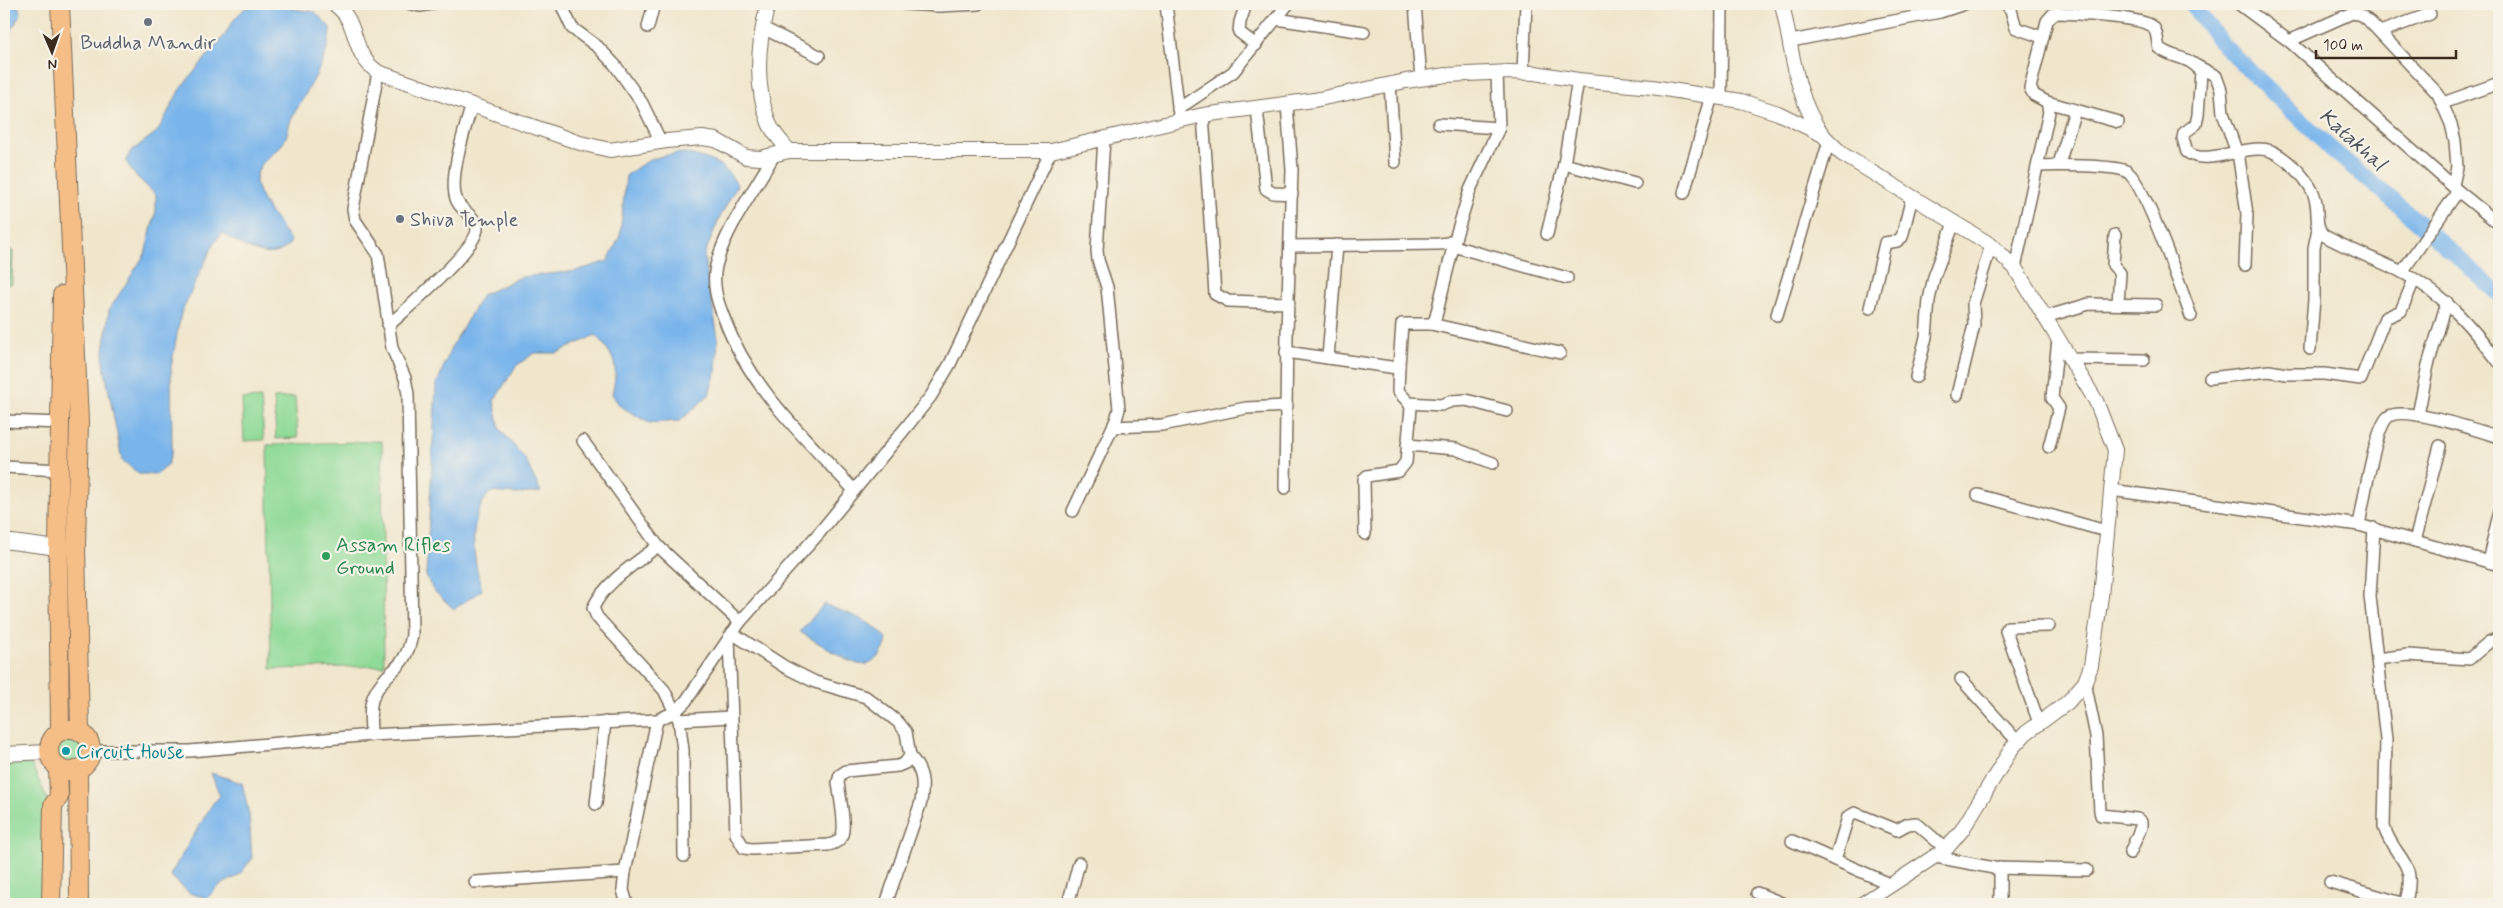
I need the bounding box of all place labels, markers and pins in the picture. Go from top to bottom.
marker: Buddha Mandir [142,16,154,28]
place label: Buddha Mandir [80,30,216,57]
place label: Shiva Temple [410,207,518,234]
marker: Shiva Temple [394,213,406,225]
place label: Assam Rifles Ground [336,532,451,582]
marker: Assam Rifles Ground [320,550,332,562]
place label: Circuit House [76,739,184,766]
marker: Circuit House [60,745,72,757]

